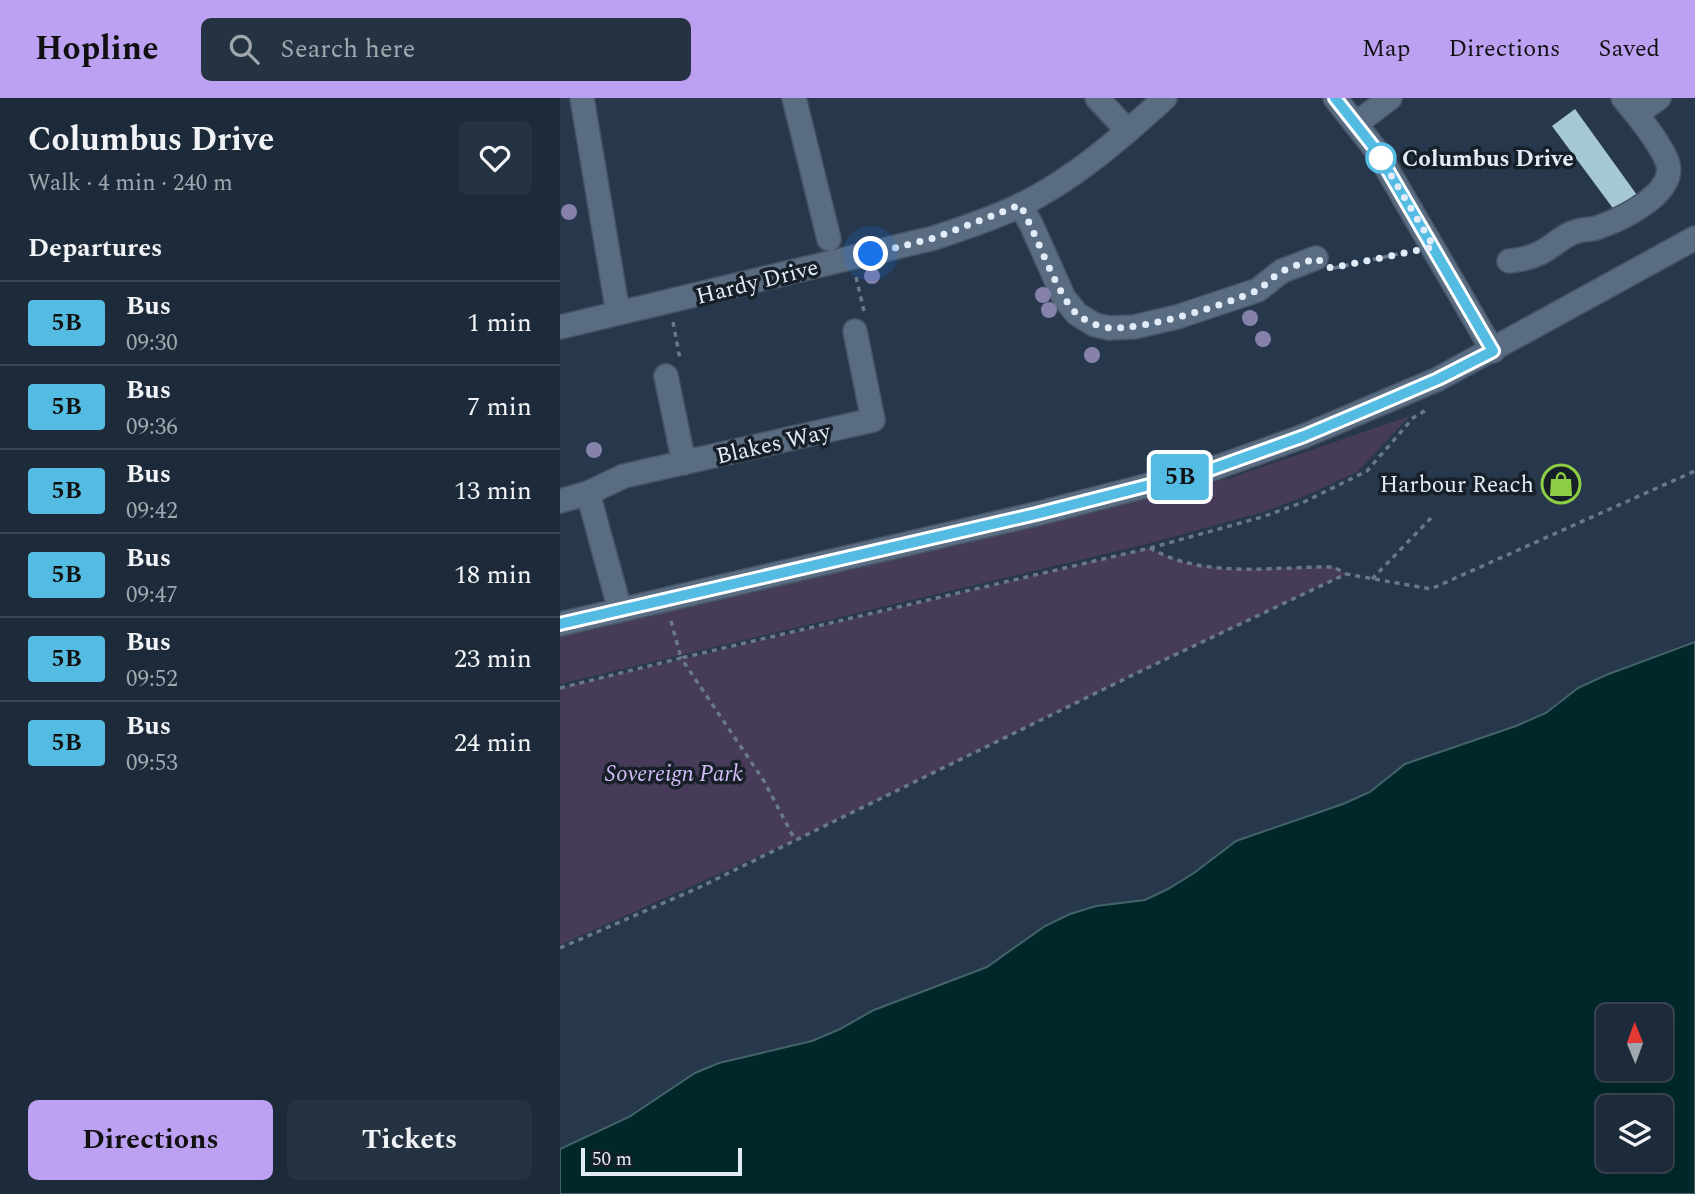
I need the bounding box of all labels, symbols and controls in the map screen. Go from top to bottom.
search box [201,18,691,81]
text: Hopline [35,24,159,74]
text: Search here [281,29,415,69]
icon: search [225,30,263,68]
text: Map [1362,31,1410,67]
text: Directions [1448,31,1560,67]
text: Saved [1598,31,1660,67]
text: Columbus Drive [28,115,274,165]
button: heart [458,121,532,195]
place label: Columbus Drive [1402,142,1574,177]
marker: Columbus Drive [1366,143,1396,173]
text: Walk · 4 min · 240 m [28,166,233,201]
text: Departures [28,228,162,268]
your location [853,236,888,271]
street label: Hardy Drive [692,250,822,315]
text: Bus [126,286,171,326]
text: 1 min [467,303,532,343]
text: 5B [51,305,82,341]
text: 09:30 [126,326,178,361]
text: Bus [126,370,171,410]
text: 7 min [467,387,532,427]
text: 5B [51,389,82,425]
text: 09:36 [126,410,178,445]
street label: Blakes Way [713,414,835,475]
text: Bus [126,454,171,494]
line badge: 5B [1148,454,1212,500]
text: 5B [1165,459,1195,495]
shop icon: Harbour Reach [1540,463,1582,505]
place label: Harbour Reach [1380,468,1534,503]
text: 13 min [454,471,532,511]
text: 5B [51,473,82,509]
text: 09:42 [126,494,178,529]
text: Bus [126,538,171,578]
text: 18 min [454,555,532,595]
text: 5B [51,557,82,593]
text: 09:47 [126,578,178,613]
text: Bus [126,622,171,662]
text: 23 min [454,639,532,679]
text: 5B [51,641,82,677]
text: 09:52 [126,662,178,697]
text: Bus [126,706,171,746]
text: 24 min [454,723,532,763]
text: 5B [51,725,82,761]
text: 09:53 [126,746,178,781]
park label: Sovereign Park [605,757,743,792]
north arrow [1596,1004,1673,1082]
map controls [1596,1004,1673,1172]
button: layers [1596,1095,1673,1172]
button: Directions [28,1100,273,1180]
button: Tickets [287,1100,532,1180]
scale bar [581,1145,742,1177]
text: 50 m [592,1145,632,1174]

